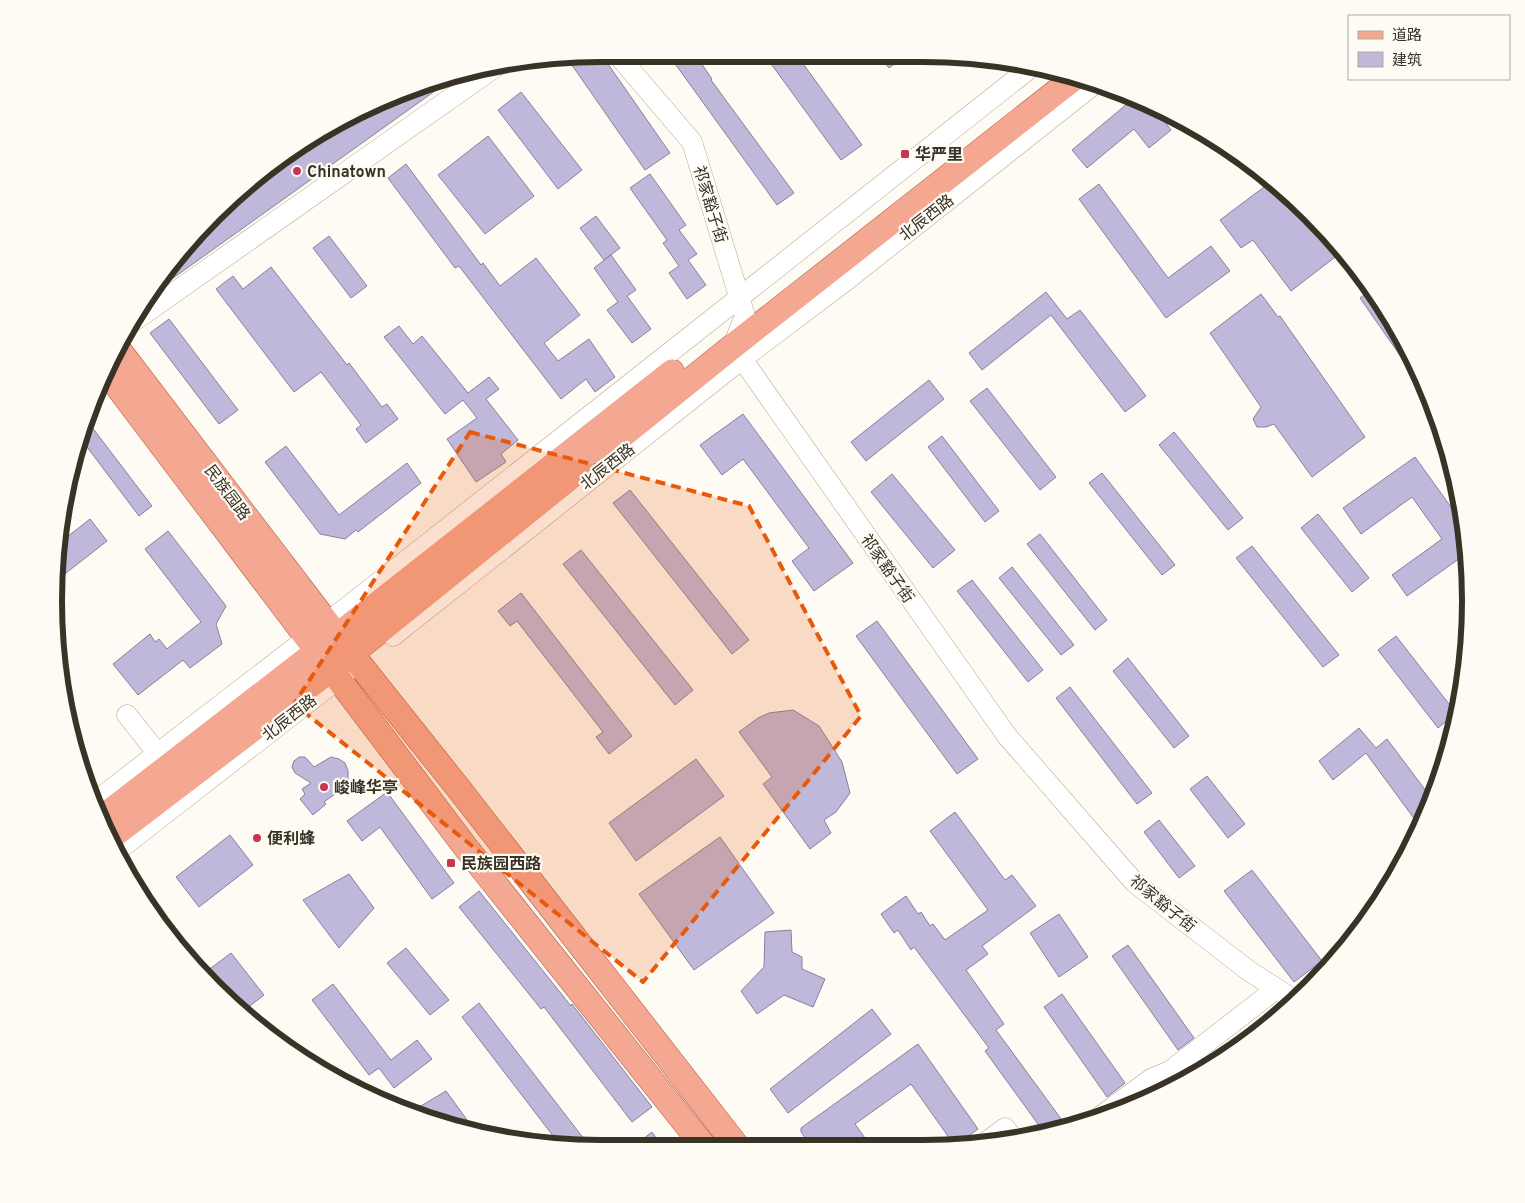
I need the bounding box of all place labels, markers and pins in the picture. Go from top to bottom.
place label: 华严里 [915,145,963,166]
marker: 华严里 [899,148,911,160]
place label: Chinatown [307,163,386,183]
marker: Chinatown [291,165,303,177]
place label: 峻峰华亭 [334,778,398,799]
marker: 峻峰华亭 [318,781,330,793]
place label: 便利蜂 [267,829,315,850]
marker: 便利蜂 [251,832,263,844]
place label: 民族园西路 [461,855,541,875]
marker: 民族园西路 [445,857,457,869]

